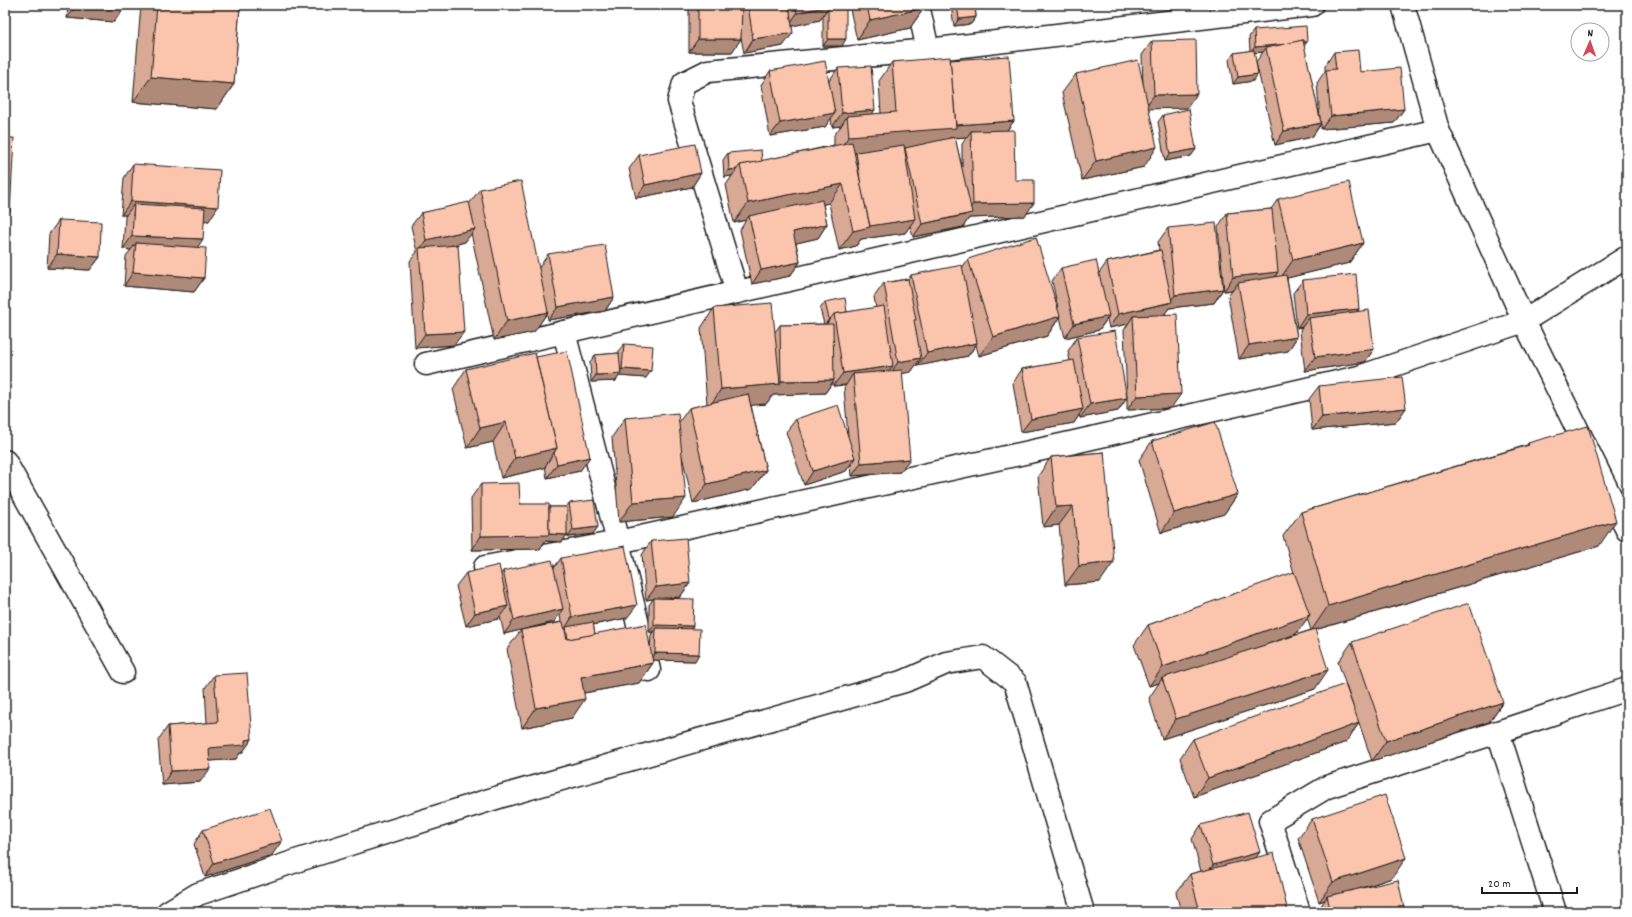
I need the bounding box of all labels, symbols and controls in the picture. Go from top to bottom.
north arrow [1570,22,1610,62]
text: N [1587,26,1594,42]
scale bar [1482,869,1577,895]
text: 20 m [1488,876,1511,893]

